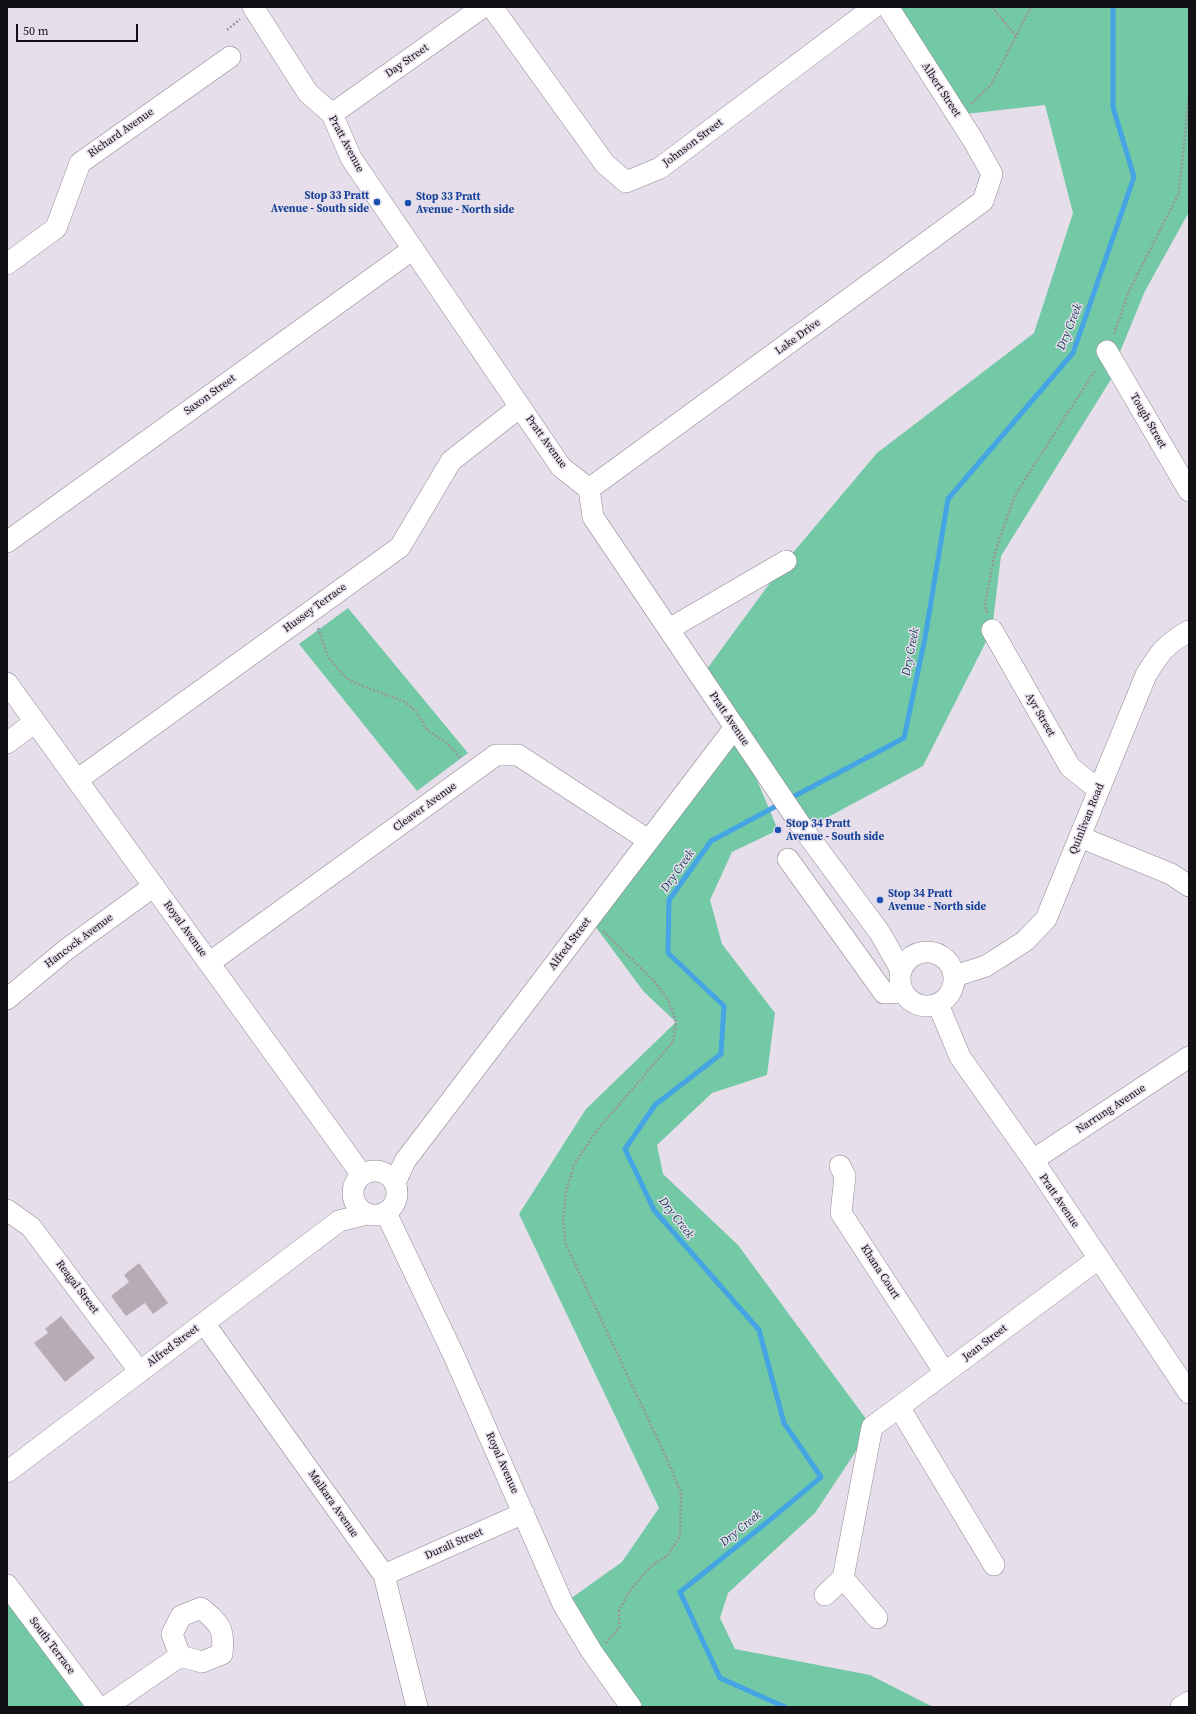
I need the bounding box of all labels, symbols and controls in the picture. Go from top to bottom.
scale bar [18,16,140,42]
text: 50 m [23,23,49,39]
street label: Day Street [383,41,431,81]
street label: Albert Street [919,60,963,120]
street label: Richard Avenue [86,105,156,161]
street label: Pratt Avenue [326,113,366,175]
street label: Johnson Street [660,116,726,170]
place label: Stop 33 Pratt Avenue - South side [271,189,369,215]
place label: Stop 33 Pratt Avenue - North side [416,190,514,216]
marker: Stop 33 Pratt Avenue - South side [372,197,382,207]
marker: Stop 33 Pratt Avenue - North side [403,198,413,208]
water label: Dry Creek [1054,302,1086,352]
street label: Lake Drive [773,316,823,358]
street label: Saxon Street [182,372,238,418]
street label: Tough Street [1127,391,1169,451]
street label: Pratt Avenue [522,413,570,471]
street label: Hussey Terrace [281,581,349,635]
water label: Dry Creek [899,627,923,677]
street label: Pratt Avenue [706,689,752,749]
street label: Ayr Street [1022,691,1058,739]
street label: Cleaver Avenue [391,780,459,834]
street label: Quinlivan Road [1067,781,1107,857]
place label: Stop 34 Pratt Avenue - South side [786,817,884,843]
marker: Stop 34 Pratt Avenue - South side [773,825,783,835]
water label: Dry Creek [658,847,698,895]
place label: Stop 34 Pratt Avenue - North side [888,887,986,913]
marker: Stop 34 Pratt Avenue - North side [875,895,885,905]
street label: Royal Avenue [160,898,210,960]
street label: Hancock Avenue [42,911,116,971]
street label: Alfred Street [546,915,594,973]
street label: Narrung Avenue [1074,1082,1148,1136]
street label: Pratt Avenue [1036,1171,1082,1231]
water label: Dry Creek [655,1194,697,1242]
street label: Khana Court [858,1242,902,1302]
street label: Reagal Street [53,1258,101,1316]
street label: Alfred Street [144,1322,202,1370]
street label: Jean Street [960,1322,1010,1364]
street label: Royal Avenue [483,1430,521,1496]
street label: Malkara Avenue [305,1468,361,1540]
water label: Dry Creek [718,1508,764,1550]
street label: Durali Street [423,1525,485,1563]
street label: South Terrace [26,1615,78,1677]

